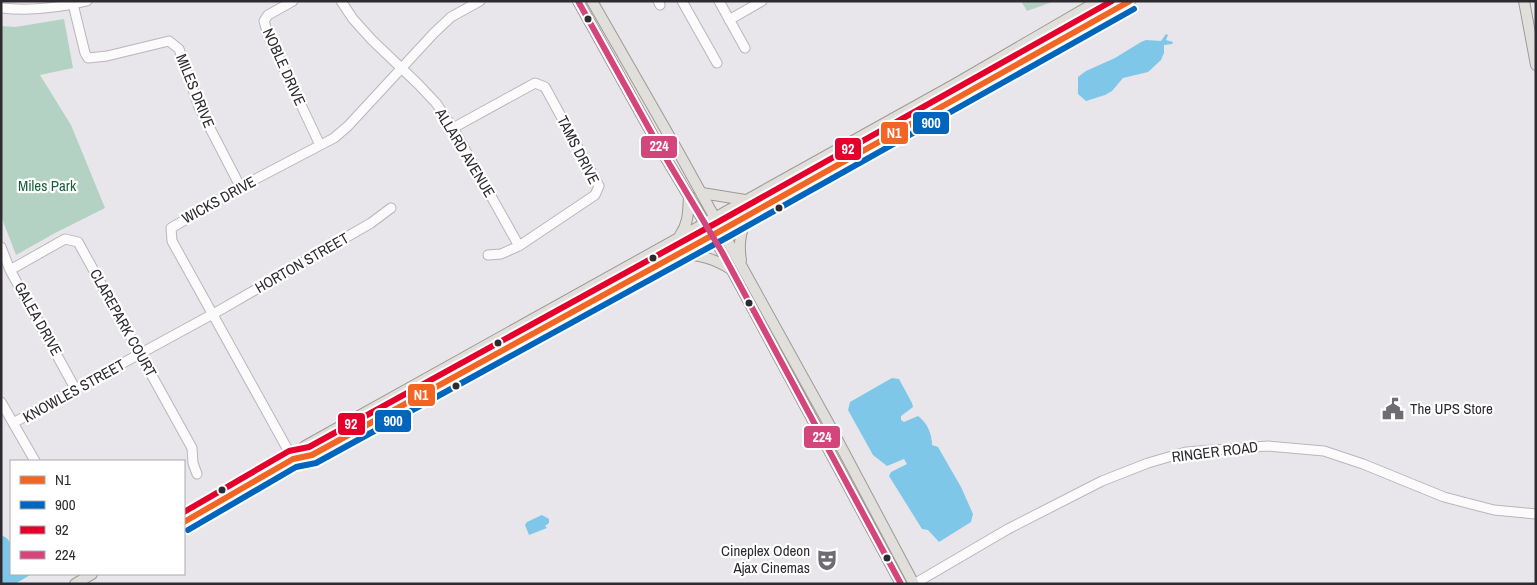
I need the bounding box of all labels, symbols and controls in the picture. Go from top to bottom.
unlabelled marker [583,14,593,24]
street label: NOBLE DRIVE [258,25,311,109]
street label: MILES DRIVE [171,51,220,131]
street label: ALLARD AVENUE [430,103,500,201]
line badge: 900 [912,111,950,135]
street label: TAMS DRIVE [552,112,605,188]
text: 900 [921,114,941,132]
line badge: N1 [880,121,909,145]
text: N1 [887,124,902,142]
line badge: 224 [640,135,678,159]
text: 224 [649,137,669,155]
line badge: 92 [834,137,862,161]
text: 92 [842,140,854,158]
street label: WICKS DRIVE [178,171,259,228]
park label: Miles Park [18,175,77,196]
unlabelled marker [774,203,784,213]
street label: HORTON STREET [251,227,353,298]
unlabelled marker [648,253,658,263]
street label: CLAREPARK COURT [85,265,162,381]
street label: GALEA DRIVE [10,278,67,359]
unlabelled marker [744,298,754,308]
unlabelled marker [493,338,503,348]
street label: KNOWLES STREET [19,354,129,427]
unlabelled marker [451,381,461,391]
line badge: N1 [407,383,436,407]
text: N1 [414,386,429,404]
public building icon: The UPS Store [1380,396,1406,422]
place label: The UPS Store [1410,398,1493,419]
line badge: 900 [374,409,412,433]
line badge: 92 [337,412,366,436]
text: 900 [383,412,403,430]
text: 92 [345,415,357,433]
line badge: 224 [803,425,841,449]
text: 224 [812,428,832,446]
street label: RINGER ROAD [1171,436,1259,467]
legend [10,460,185,575]
text: N1 [55,469,71,490]
unlabelled marker [217,485,227,495]
text: 900 [55,494,76,515]
text: 92 [55,519,69,540]
place label: Cineplex Odeon Ajax Cinemas [721,540,810,578]
text: 224 [55,544,76,565]
theatre icon: Cineplex Odeon Ajax Cinemas [814,547,840,573]
unlabelled marker [882,553,892,563]

